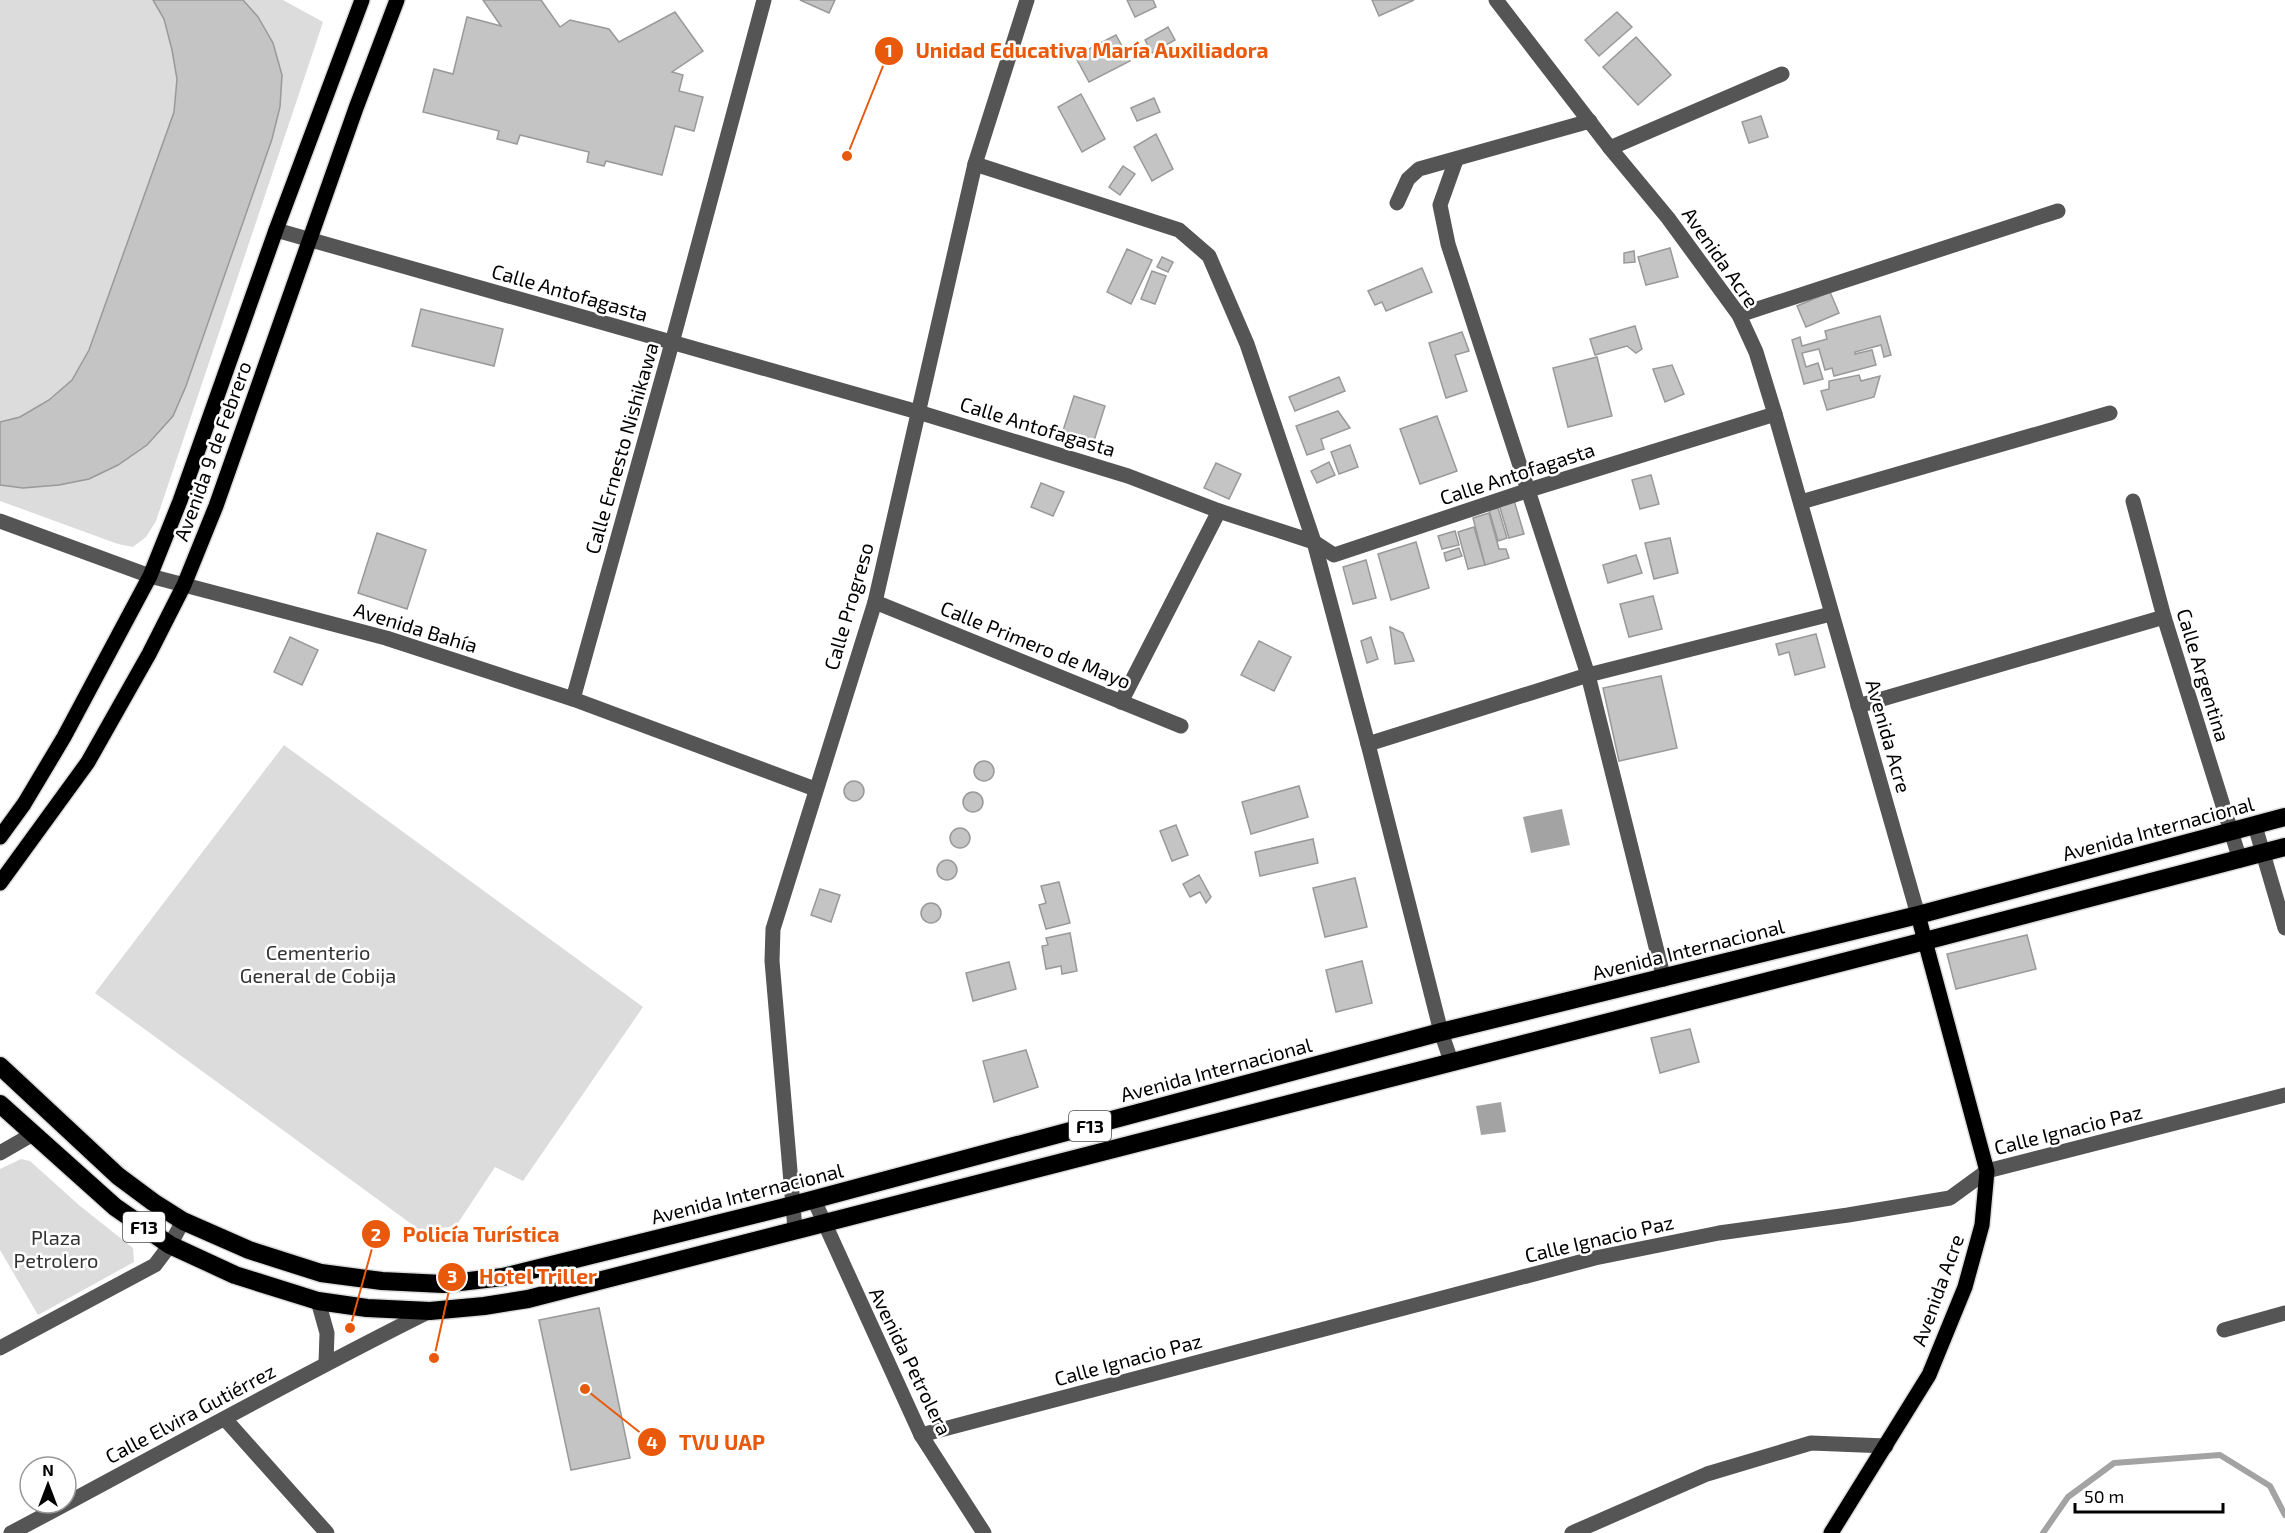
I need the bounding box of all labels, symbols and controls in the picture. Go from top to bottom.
callout: Unidad Educativa María Auxiliadora [874,31,1281,70]
text: Unidad Educativa María Auxiliadora [915,37,1269,62]
text: 1 [885,39,893,61]
street label: Avenida Acre [1678,202,1764,312]
street label: Calle Antofagasta [489,258,651,326]
street label: Calle Ernesto Nishikawa [579,339,663,557]
street label: Avenida 9 de Febrero [168,358,256,544]
street label: Calle Antofagasta [957,391,1119,461]
street label: Calle Antofagasta [1437,437,1597,509]
street label: Calle Progreso [818,539,878,673]
street label: Calle Primero de Mayo [937,595,1135,693]
street label: Avenida Bahía [351,597,481,657]
street label: Calle Argentina [2172,606,2236,744]
street label: Avenida Acre [1861,676,1917,796]
street label: Avenida Internacional [2060,791,2256,865]
street label: Avenida Internacional [1589,913,1787,985]
park label: Cementerio General de Cobija [240,940,396,987]
street label: Avenida Internacional [1118,1032,1314,1106]
street label: Calle Ignacio Paz [1991,1099,2145,1159]
road number: F13 [1069,1111,1111,1141]
street label: Avenida Internacional [648,1157,846,1229]
street label: Calle Ignacio Paz [1522,1209,1676,1267]
road number: F13 [123,1212,165,1242]
callout: Policía Turística [361,1215,572,1254]
text: Policía Turística [403,1221,559,1246]
text: 2 [371,1223,381,1245]
park label: Plaza Petrolero [14,1225,98,1272]
street label: Avenida Acre [1906,1231,1968,1349]
callout: Hotel Triller [437,1257,610,1296]
text: Hotel Triller [479,1263,597,1288]
text: 3 [447,1265,457,1287]
street label: Avenida Petrolera [865,1283,957,1439]
street label: Calle Ignacio Paz [1052,1328,1204,1390]
street label: Calle Elvira Gutiérrez [101,1358,279,1468]
callout: TVU UAP [637,1423,777,1462]
text: TVU UAP [679,1429,765,1454]
text: 4 [646,1431,658,1453]
north arrow [18,1455,78,1515]
text: N [42,1460,54,1479]
scale bar [2075,1476,2224,1514]
text: 50 m [2084,1485,2124,1507]

